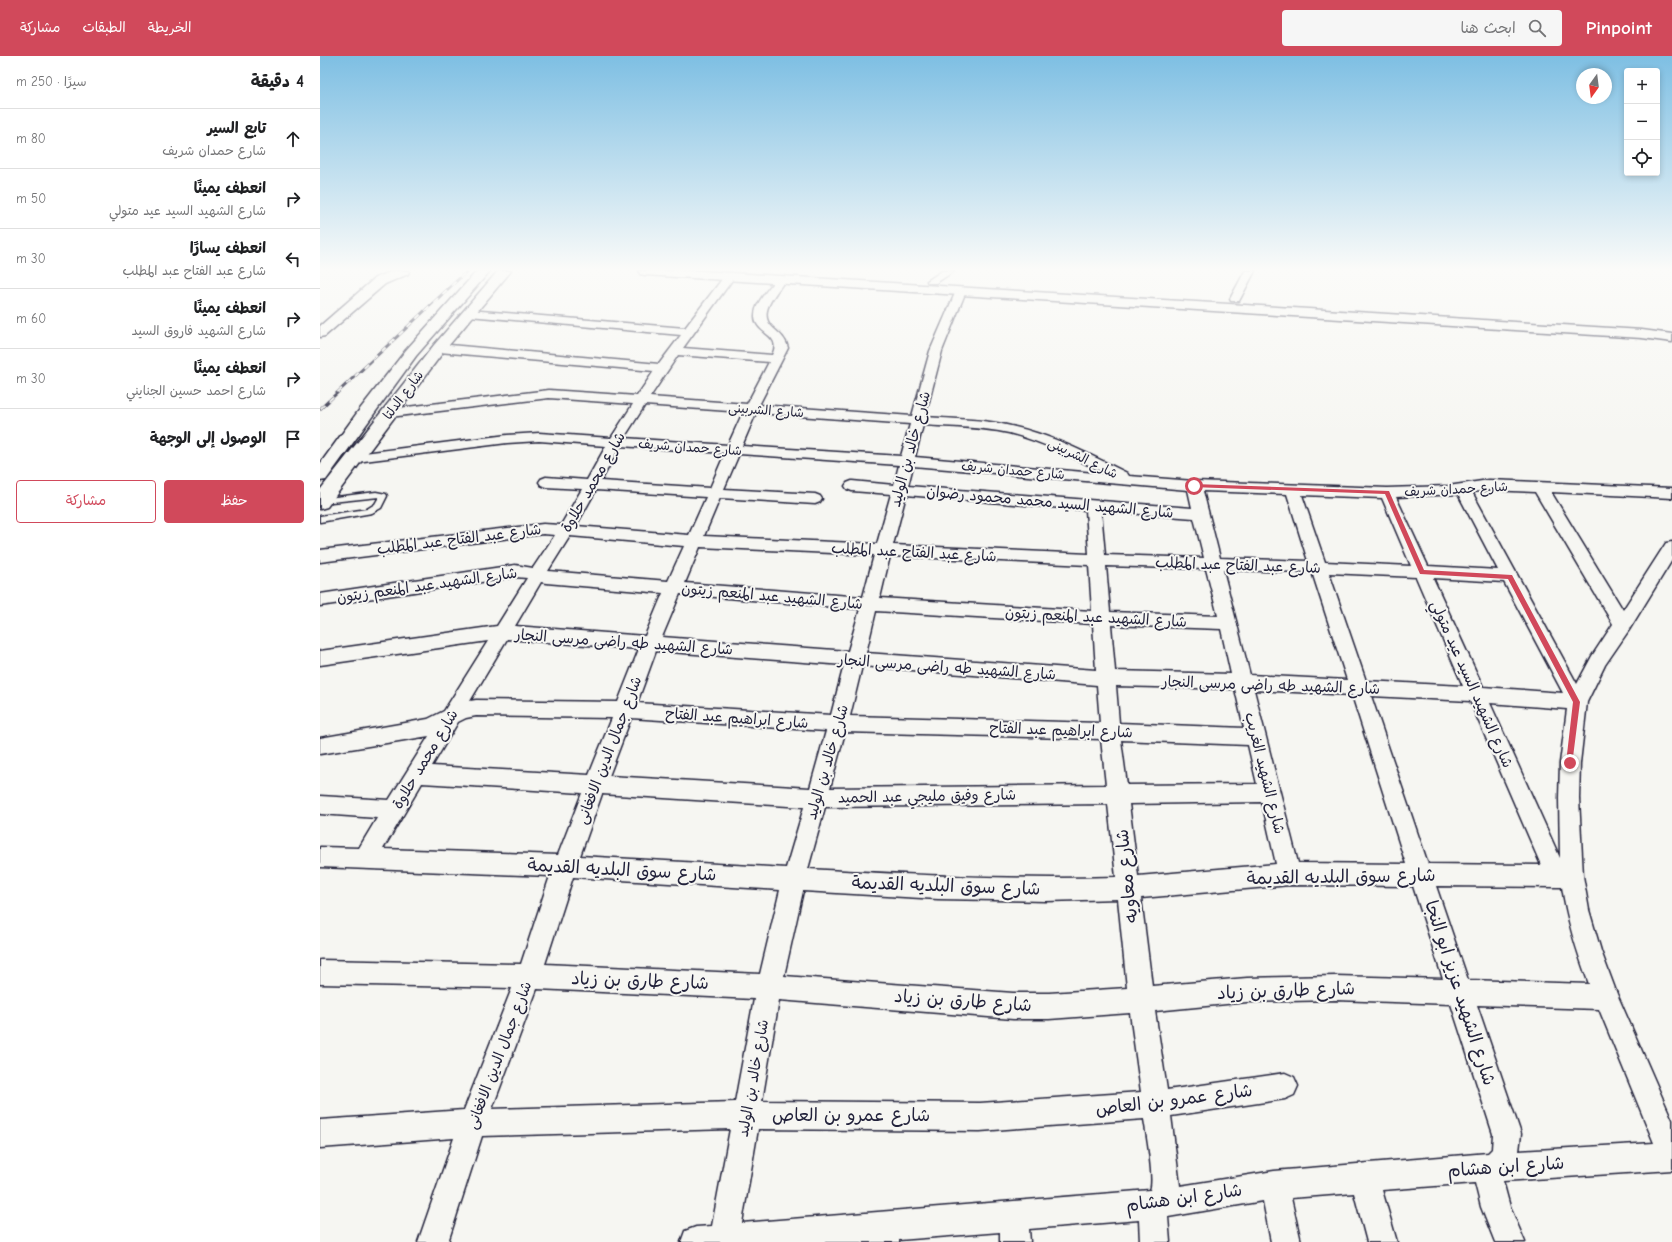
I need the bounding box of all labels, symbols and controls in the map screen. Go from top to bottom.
search box [1282,10,1562,46]
icon: search [1526,17,1548,39]
text: Pinpoint [1586,17,1652,39]
text: مشاركة [20,19,60,36]
text: الطبقات [82,19,126,36]
text: الخريطة [148,19,191,36]
text: ابحث هنا [1461,19,1516,37]
north arrow [1576,68,1612,104]
map controls [1624,68,1660,176]
button: + [1624,68,1660,104]
text: 4 دقيقة [251,72,304,91]
text: سيرًا · 250 m [16,74,86,89]
button: − [1624,104,1660,140]
text: تابع السير [207,119,266,137]
icon: ahead [282,128,304,150]
text: 80 m [16,131,46,146]
button: locate [1624,140,1660,176]
text: شارع حمدان شريف [162,143,266,158]
text: انعطف يمينًا [194,179,266,197]
icon: right [282,188,304,210]
text: 50 m [16,191,46,206]
text: شارع الشهيد السيد عيد متولي [109,203,266,218]
text: انعطف يسارًا [190,239,266,257]
icon: left [282,248,304,270]
text: 30 m [16,251,46,266]
text: شارع عبد الفتاح عبد المطلب [122,263,266,278]
text: انعطف يمينًا [194,299,266,317]
icon: right [282,308,304,330]
text: 60 m [16,311,46,326]
text: شارع الشهيد فاروق السيد [132,323,266,338]
text: انعطف يمينًا [194,359,266,377]
icon: right [282,368,304,390]
street label: شارع الدلتا [380,368,428,423]
text: 30 m [16,371,46,386]
text: شارع احمد حسين الجنايني [126,383,266,398]
street label: شارع خالد بن الوليد [886,389,935,509]
street label: شارع الشربينى [728,400,804,422]
icon: arrive [282,428,304,450]
text: الوصول إلى الوجهة [150,429,266,447]
street label: شارع محمد حلاوة [557,429,630,536]
street label: شارع الشربينى [1045,435,1120,483]
street label: شارع حمدان شريف [638,436,742,460]
street label: شارع حمدان شريف [961,458,1065,484]
route start [1185,477,1203,495]
street label: شارع حمدان شريف [1404,479,1508,501]
button: مشاركة [16,480,156,523]
button: حفظ [164,480,304,523]
street label: شارع الشهيد السيد محمد محمود رضوان [925,482,1174,523]
street label: شارع عبد الفتاح عبد المطلب [376,520,542,559]
street label: شارع عبد الفتاح عبد المطلب [831,539,997,566]
street label: شارع عبد الفتاح عبد المطلب [1155,553,1321,578]
street label: شارع الشهيد عبد المنعم زيتون [336,563,519,610]
street label: شارع الشهيد عبد المنعم زيتون [680,579,863,616]
street label: شارع الشهيد السيد عيد متولي [1423,598,1517,772]
street label: شارع الشهيد عبد المنعم زيتون [1004,603,1187,634]
street label: شارع الشهيد طه راضى مرسى النجار [513,625,734,660]
street label: شارع الشهيد طه راضى مرسى النجار [836,650,1057,685]
street label: شارع الشهيد طه راضى مرسى النجار [1161,672,1380,699]
street label: شارع جمال الدين الافغانى [573,674,646,827]
street label: شارع خالد بن الوليد [802,702,853,822]
street label: شارع ابراهيم عبد الفتاح [665,704,809,735]
street label: شارع محمد حلاوة [388,706,463,813]
street label: شارع الشهيد الغريب [1240,710,1289,836]
street label: شارع ابراهيم عبد الفتاح [989,719,1133,744]
route end [1561,754,1579,772]
street label: شارع وفيق مليجي عبد الحميد [838,785,1016,811]
street label: شارع معاويه [1112,828,1143,924]
street label: شارع سوق البلديه القديمة [527,855,717,886]
street label: شارع سوق البلديه القديمة [1246,865,1436,890]
street label: شارع سوق البلديه القديمة [851,872,1041,901]
street label: شارع الشهيد عزيز ابو النجا [1419,898,1500,1088]
street label: شارع طارق بن زياد [571,968,709,995]
street label: شارع طارق بن زياد [1217,978,1355,1005]
street label: شارع جمال الدين الافغانى [463,979,536,1132]
street label: شارع طارق بن زياد [893,986,1033,1017]
street label: شارع خالد بن الوليد [734,1018,773,1138]
street label: شارع عمرو بن العاص [1094,1080,1254,1121]
street label: شارع عمرو بن العاص [772,1105,930,1127]
street label: شارع ابن هشام [1447,1152,1565,1185]
street label: شارع ابن هشام [1125,1179,1244,1220]

